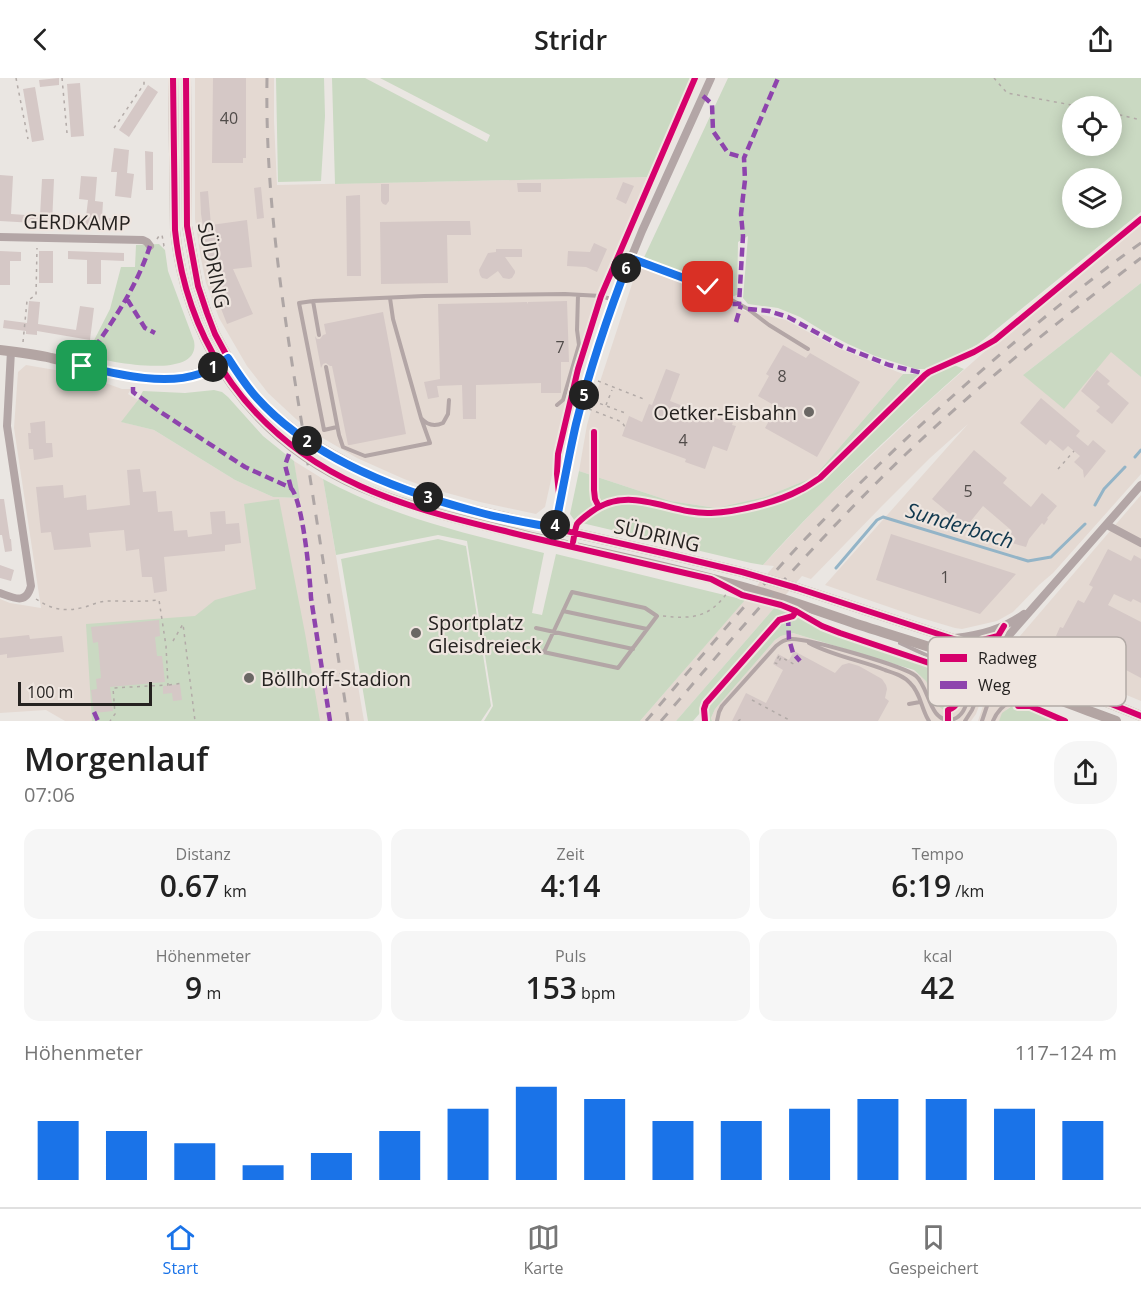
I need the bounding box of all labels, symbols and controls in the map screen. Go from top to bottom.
text: Stridr [534,21,607,58]
icon: back [24,23,57,56]
icon: share [1084,23,1117,56]
map controls [1062,96,1122,228]
button: locate [1062,96,1122,156]
house number: 40 [220,107,238,129]
button: layers [1062,168,1122,228]
street label: GERDKAMP [23,208,131,236]
street label: SÜDRING [192,219,236,311]
pin: 6 [611,253,641,283]
text: 6 [621,257,631,279]
pin [682,261,733,312]
icon: check [691,270,724,303]
house number: 7 [555,336,565,358]
pin [56,340,107,391]
icon: arrive [65,349,98,382]
pin: 1 [198,352,228,382]
text: 1 [208,356,218,378]
house number: 8 [777,365,787,387]
pin: 5 [569,380,599,410]
text: 5 [579,384,589,406]
place label: Oetker-Eisbahn [653,399,797,426]
marker: Oetker-Eisbahn [802,405,816,419]
pin: 2 [292,426,322,456]
house number: 4 [678,429,688,451]
text: 2 [302,430,312,452]
house number: 5 [963,480,973,502]
pin: 3 [413,482,443,512]
text: 3 [423,486,433,508]
water label: Sunderbach [903,495,1017,555]
pin: 4 [540,510,570,540]
street label: SÜDRING [611,512,703,558]
text: 4 [550,514,560,536]
house number: 1 [940,566,950,588]
place label: Sportplatz Gleisdreieck [428,609,542,659]
marker: Sportplatz Gleisdreieck [409,626,423,640]
legend [928,637,1126,706]
text: Radweg [978,647,1037,669]
place label: Böllhoff-Stadion [261,665,411,692]
marker: Böllhoff-Stadion [242,671,256,685]
text: Weg [978,674,1011,696]
scale bar [18,679,152,706]
text: 100 m [27,681,73,703]
text: Morgenlauf [24,736,208,781]
button: share [1054,741,1117,804]
text: 07:06 [24,781,75,808]
text: Distanz [176,843,231,865]
text: Zeit [557,843,584,865]
text: Tempo [912,843,964,865]
text: 0.67 [160,865,219,906]
text: 4:14 [541,865,600,906]
text: 6:19 [891,865,951,906]
text: km [219,880,247,902]
text: /km [951,880,984,902]
text: Höhenmeter [156,945,251,967]
text: Puls [555,945,586,967]
text: kcal [923,945,952,967]
text: 9 [185,967,202,1008]
text: 153 [525,967,577,1008]
text: 42 [921,967,955,1008]
text: m [202,982,221,1004]
text: bpm [577,982,616,1004]
text: Höhenmeter [24,1039,143,1066]
text: 117–124 m [1015,1039,1117,1066]
tab: Start [163,1221,198,1279]
tab: Karte [523,1221,563,1279]
tab: Gespeichert [889,1221,978,1279]

